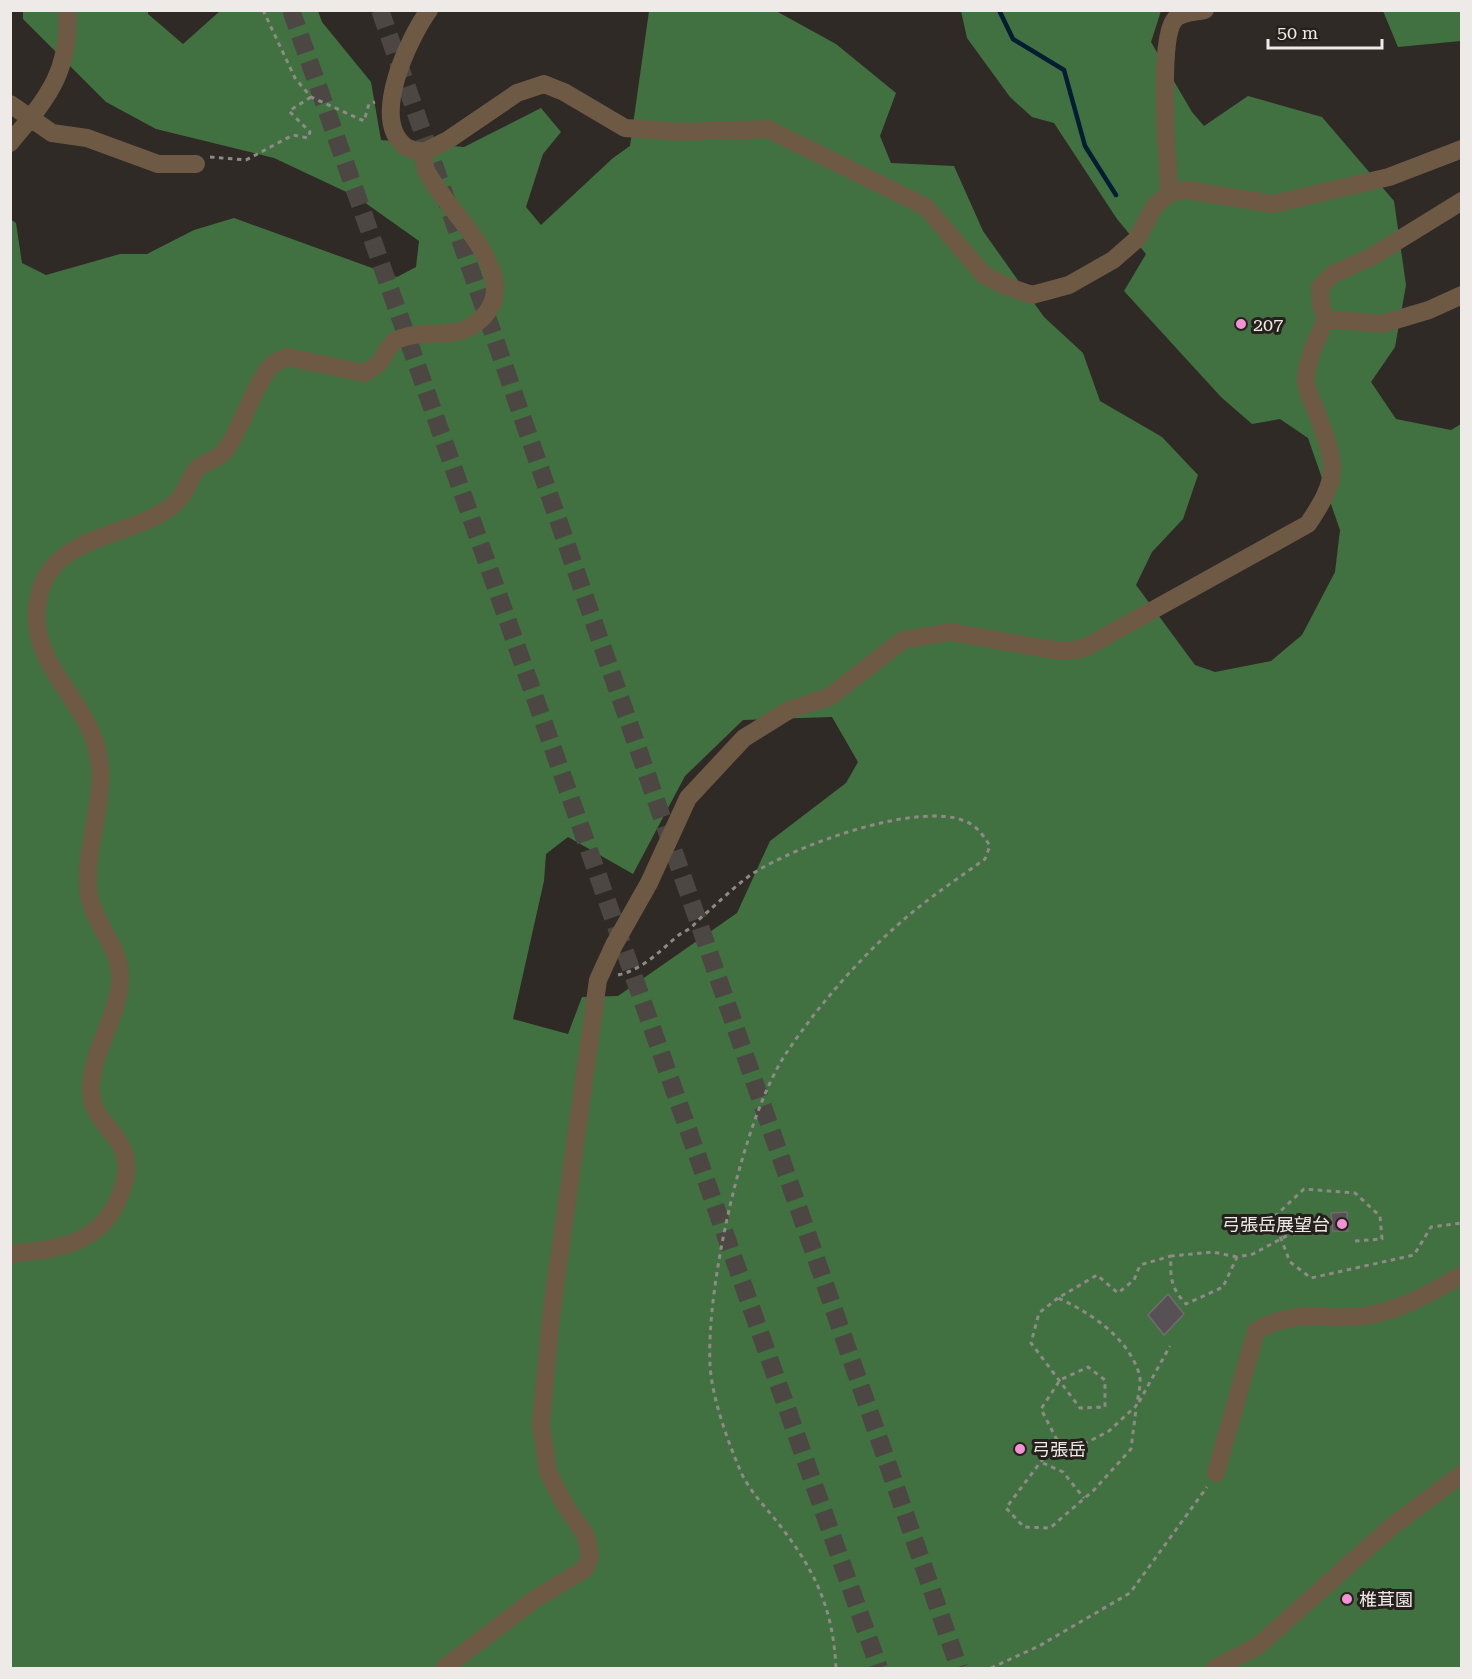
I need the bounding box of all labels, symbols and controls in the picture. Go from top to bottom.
scale bar [1268,12,1382,50]
text: 50 m [1277,22,1318,43]
place label: 207 [1253,314,1283,335]
marker: 207 [1234,317,1248,331]
place label: 弓張岳展望台 [1222,1214,1330,1235]
marker: 弓張岳展望台 [1335,1217,1349,1231]
place label: 弓張岳 [1032,1439,1086,1460]
marker: 弓張岳 [1013,1442,1027,1456]
place label: 椎茸園 [1359,1589,1413,1610]
marker: 椎茸園 [1340,1592,1354,1606]

